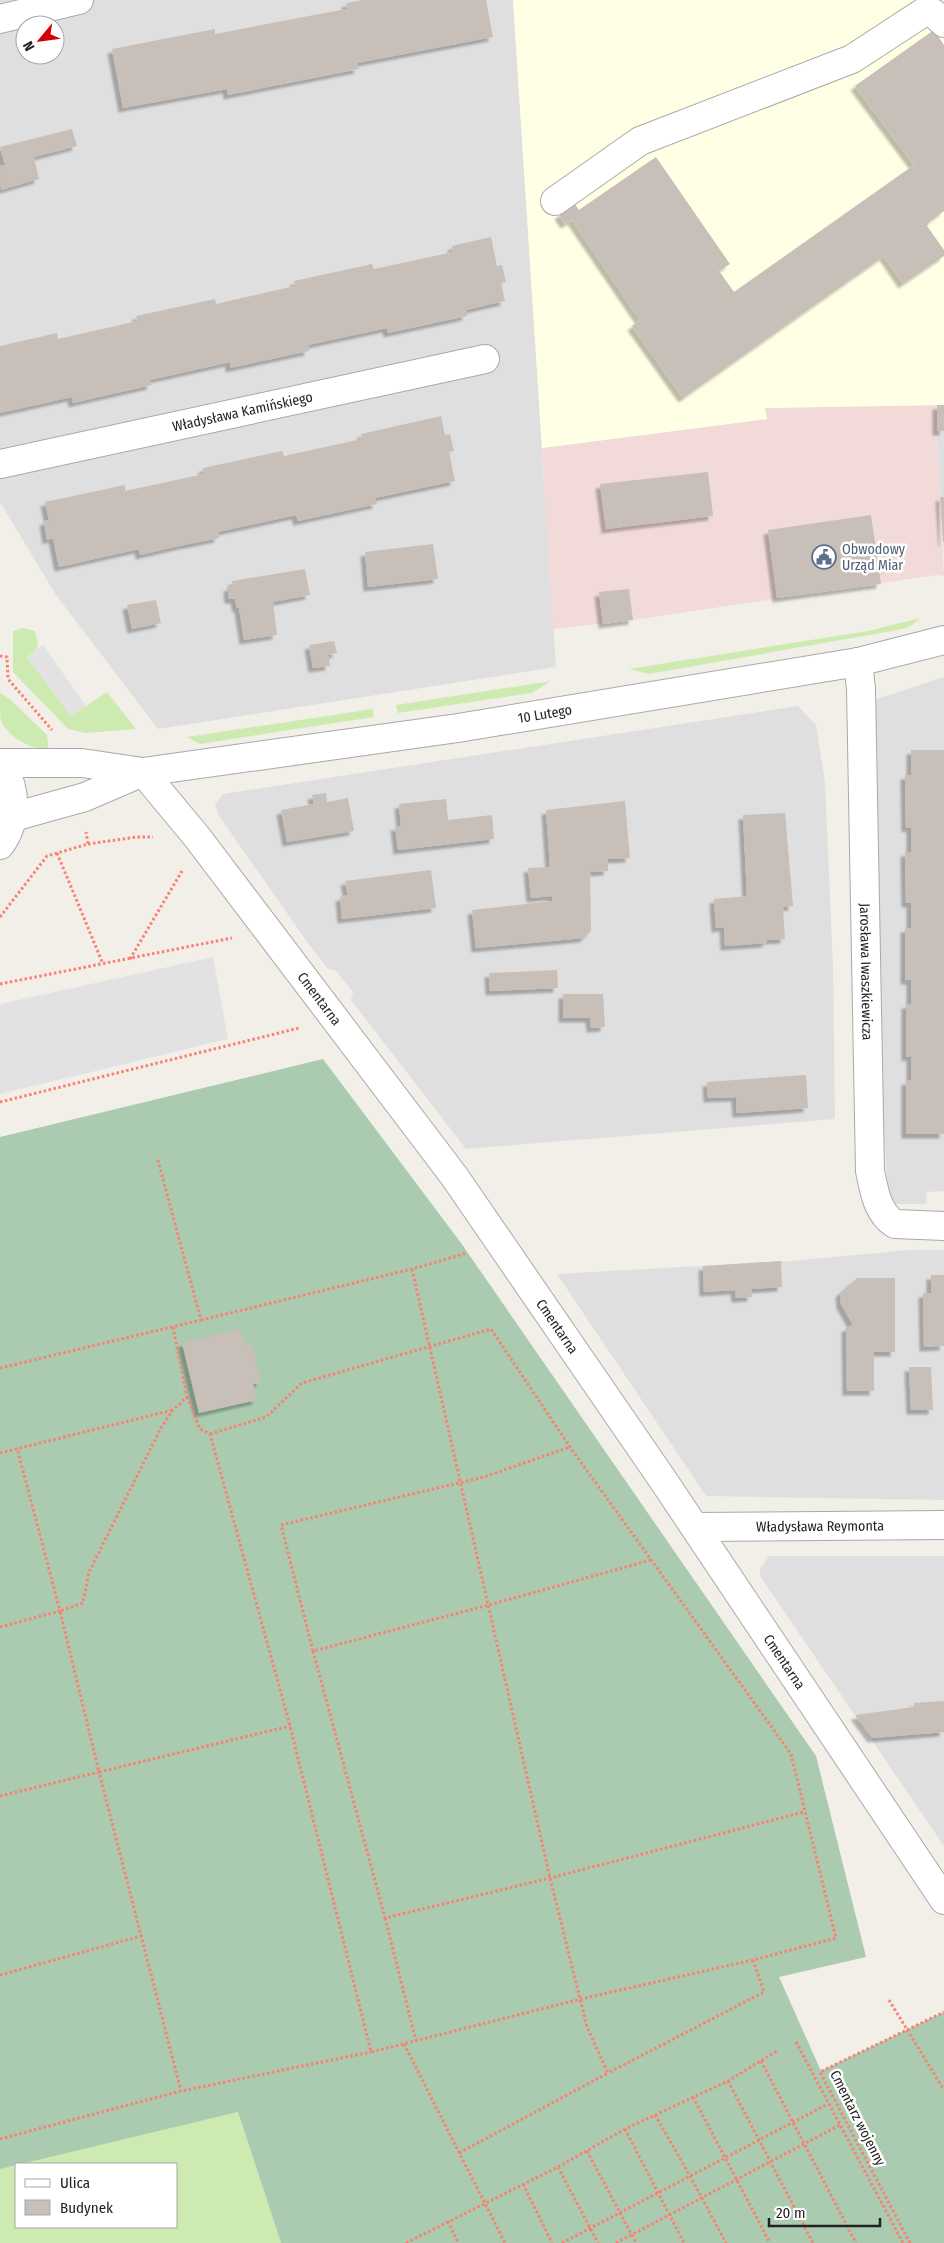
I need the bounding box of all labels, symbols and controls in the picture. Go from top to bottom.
north arrow [15,15,65,65]
text: N [20,38,39,54]
street label: Władysława Kamińskiego [171,389,314,435]
place label: Obwodowy Urząd Miar [842,541,906,574]
public building icon: Obwodowy Urząd Miar [811,544,837,570]
street label: 10 Lutego [517,701,573,727]
street label: Jarosława Iwaszkiewicza [856,903,876,1041]
street label: Cmentarna [293,969,345,1029]
street label: Cmentarna [532,1296,582,1357]
street label: Władysława Reymonta [756,1517,884,1536]
street label: Cmentarna [760,1631,809,1693]
street label: Cmentarz wojenny [826,2068,889,2169]
legend [15,2163,178,2228]
text: Ulica [60,2174,90,2192]
scale bar [769,2196,880,2228]
text: Budynek [60,2199,113,2217]
text: 20 m [776,2204,806,2222]

